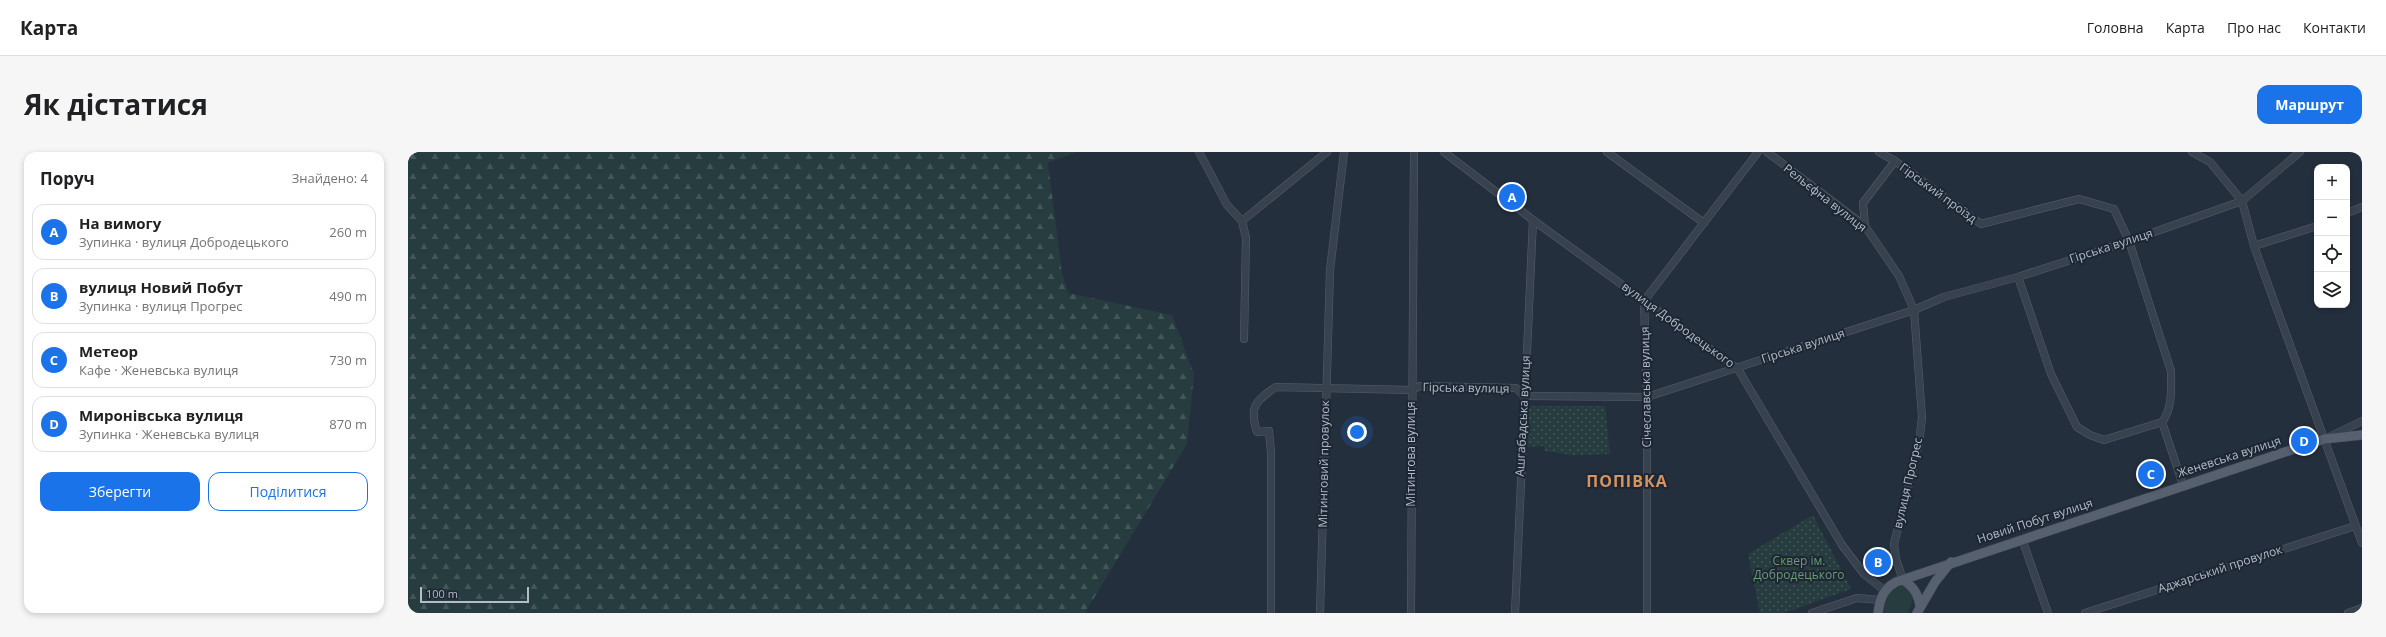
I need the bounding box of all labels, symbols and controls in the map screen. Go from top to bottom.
text: Карта [20,15,78,41]
text: Головна [2087,18,2144,37]
text: Карта [2166,18,2205,37]
text: Про нас [2227,18,2281,37]
text: Контакти [2303,18,2366,37]
text: Як дістатися [24,85,208,123]
button: Маршрут [2257,85,2362,124]
street label: Гірський проїзд [1896,159,1980,226]
street label: Рельєфна вулиця [1780,160,1870,236]
map controls [2314,164,2350,308]
button: + [2314,164,2350,200]
text: Поруч [40,167,95,190]
text: Знайдено: 4 [292,169,368,187]
pin: A [1499,182,1525,212]
button: − [2314,200,2350,236]
text: На вимогу [79,213,161,233]
text: A [50,223,58,241]
text: 260 m [329,223,367,241]
street label: Гірська вулиця [2067,224,2155,267]
text: Зупинка · вулиця Добродецького [79,233,289,251]
button: locate [2314,236,2350,272]
button: layers [2314,272,2350,308]
text: вулиця Новий Побут [79,277,243,297]
street label: вулиця Добродецького [1618,278,1738,371]
text: B [50,287,58,305]
text: 490 m [329,287,367,305]
text: Зупинка · вулиця Прогрес [79,297,242,315]
street label: Гірська вулиця [1759,324,1847,367]
street label: Січеславська вулиця [1636,326,1655,448]
text: Метеор [79,341,138,361]
text: C [50,351,58,369]
text: 730 m [329,351,367,369]
street label: Ашгабадська вулиця [1511,355,1534,477]
text: Кафе · Женевська вулиця [79,361,238,379]
street label: Гірська вулиця [1422,378,1510,397]
street label: Мітинговий провулок [1314,399,1333,528]
street label: Мітингова вулиця [1402,401,1419,507]
text: Миронівська вулиця [79,405,244,425]
text: D [49,415,59,433]
text: 870 m [329,415,367,433]
your location [1347,422,1367,442]
text: Зупинка · Женевська вулиця [79,425,259,443]
pin: D [2291,426,2317,456]
street label: Женевська вулиця [2175,432,2283,481]
street label: вулиця Прогрес [1889,435,1926,530]
pin: C [2138,459,2164,489]
district label: ПОПІВКА [1586,470,1668,492]
button: Зберегти [40,472,200,511]
button: Поділитися [208,472,368,511]
street label: Новий Побут вулиця [1975,494,2095,547]
street label: Аджарський провулок [2155,540,2285,597]
pin: B [1865,547,1891,577]
park label: Сквер ім. Добродецького [1753,552,1845,583]
scale bar [420,585,529,604]
text: 100 m [426,586,458,601]

